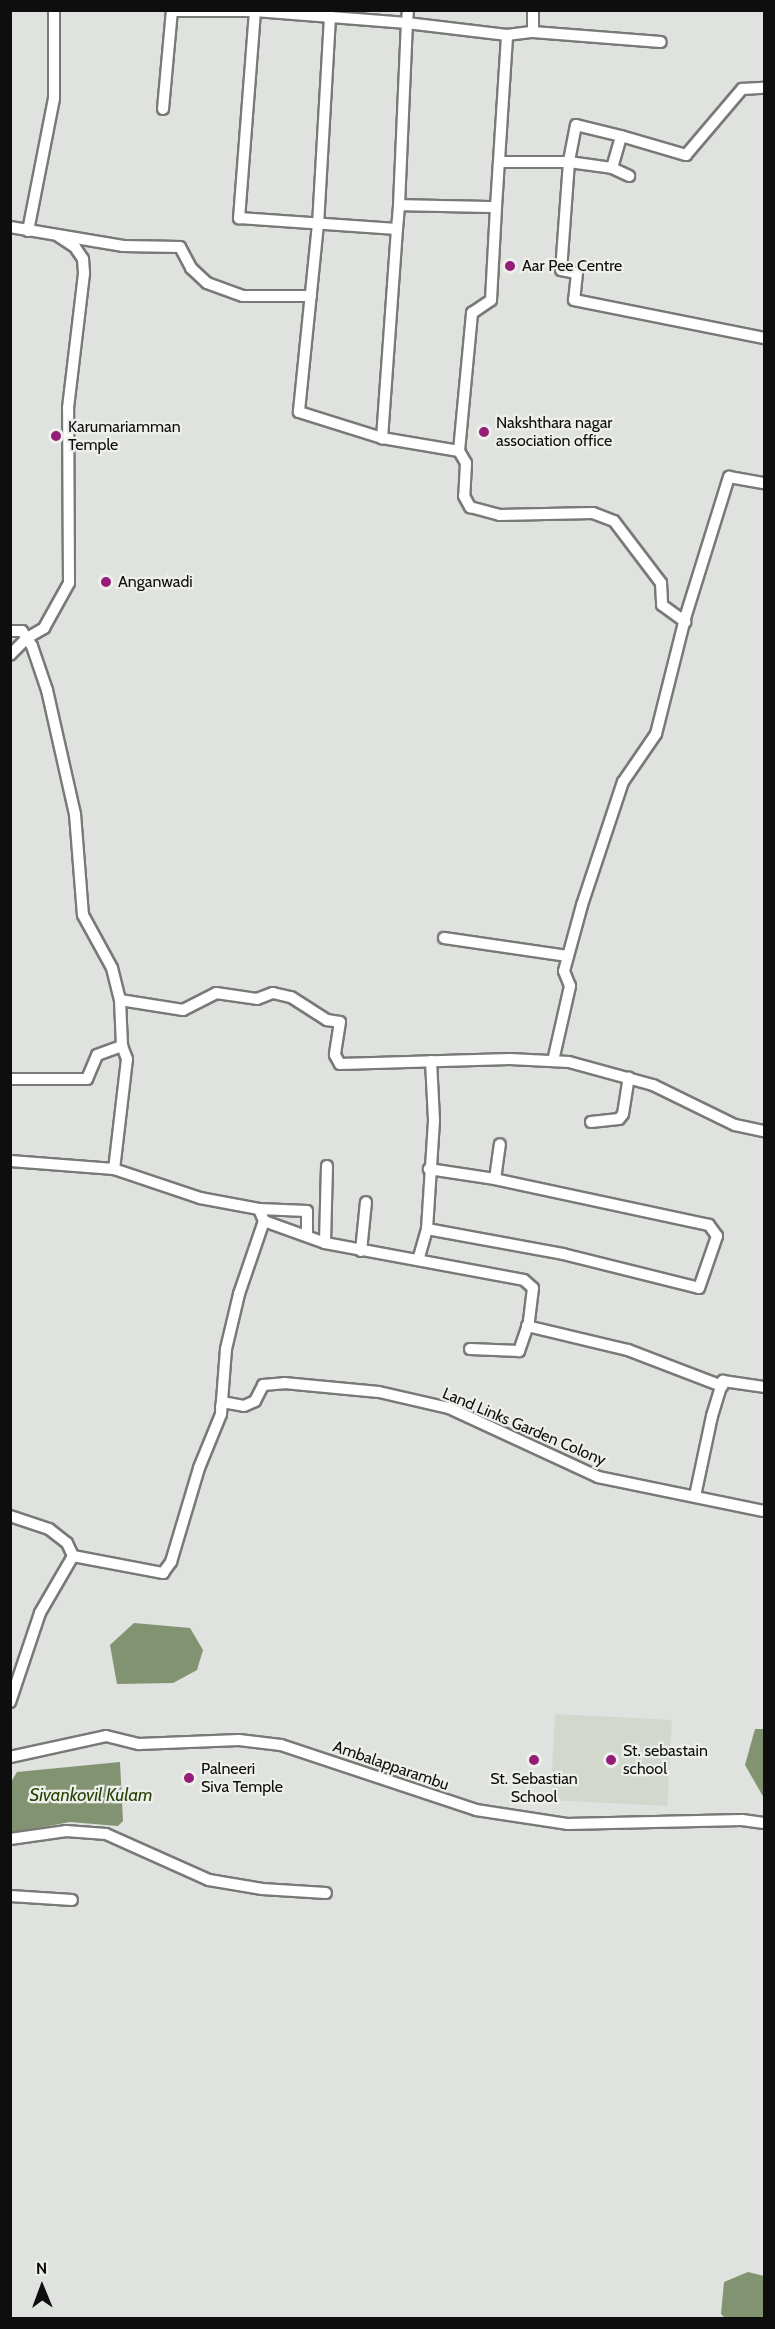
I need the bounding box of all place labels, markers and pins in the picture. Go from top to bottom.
place label: Aar Pee Centre [522,256,622,276]
marker: Aar Pee Centre [503,259,517,273]
place label: Nakshthara nagar association office [496,413,612,451]
place label: Karumariamman Temple [68,417,181,455]
marker: Nakshthara nagar association office [477,425,491,439]
marker: Karumariamman Temple [49,429,63,443]
place label: Anganwadi [118,572,193,592]
marker: Anganwadi [99,575,113,589]
place label: St. sebastain school [623,1741,708,1779]
marker: St. Sebastian School [527,1753,541,1767]
marker: St. sebastain school [604,1753,618,1767]
place label: Palneeri Siva Temple [201,1759,283,1797]
place label: St. Sebastian School [490,1769,578,1807]
marker: Palneeri Siva Temple [182,1771,196,1785]

